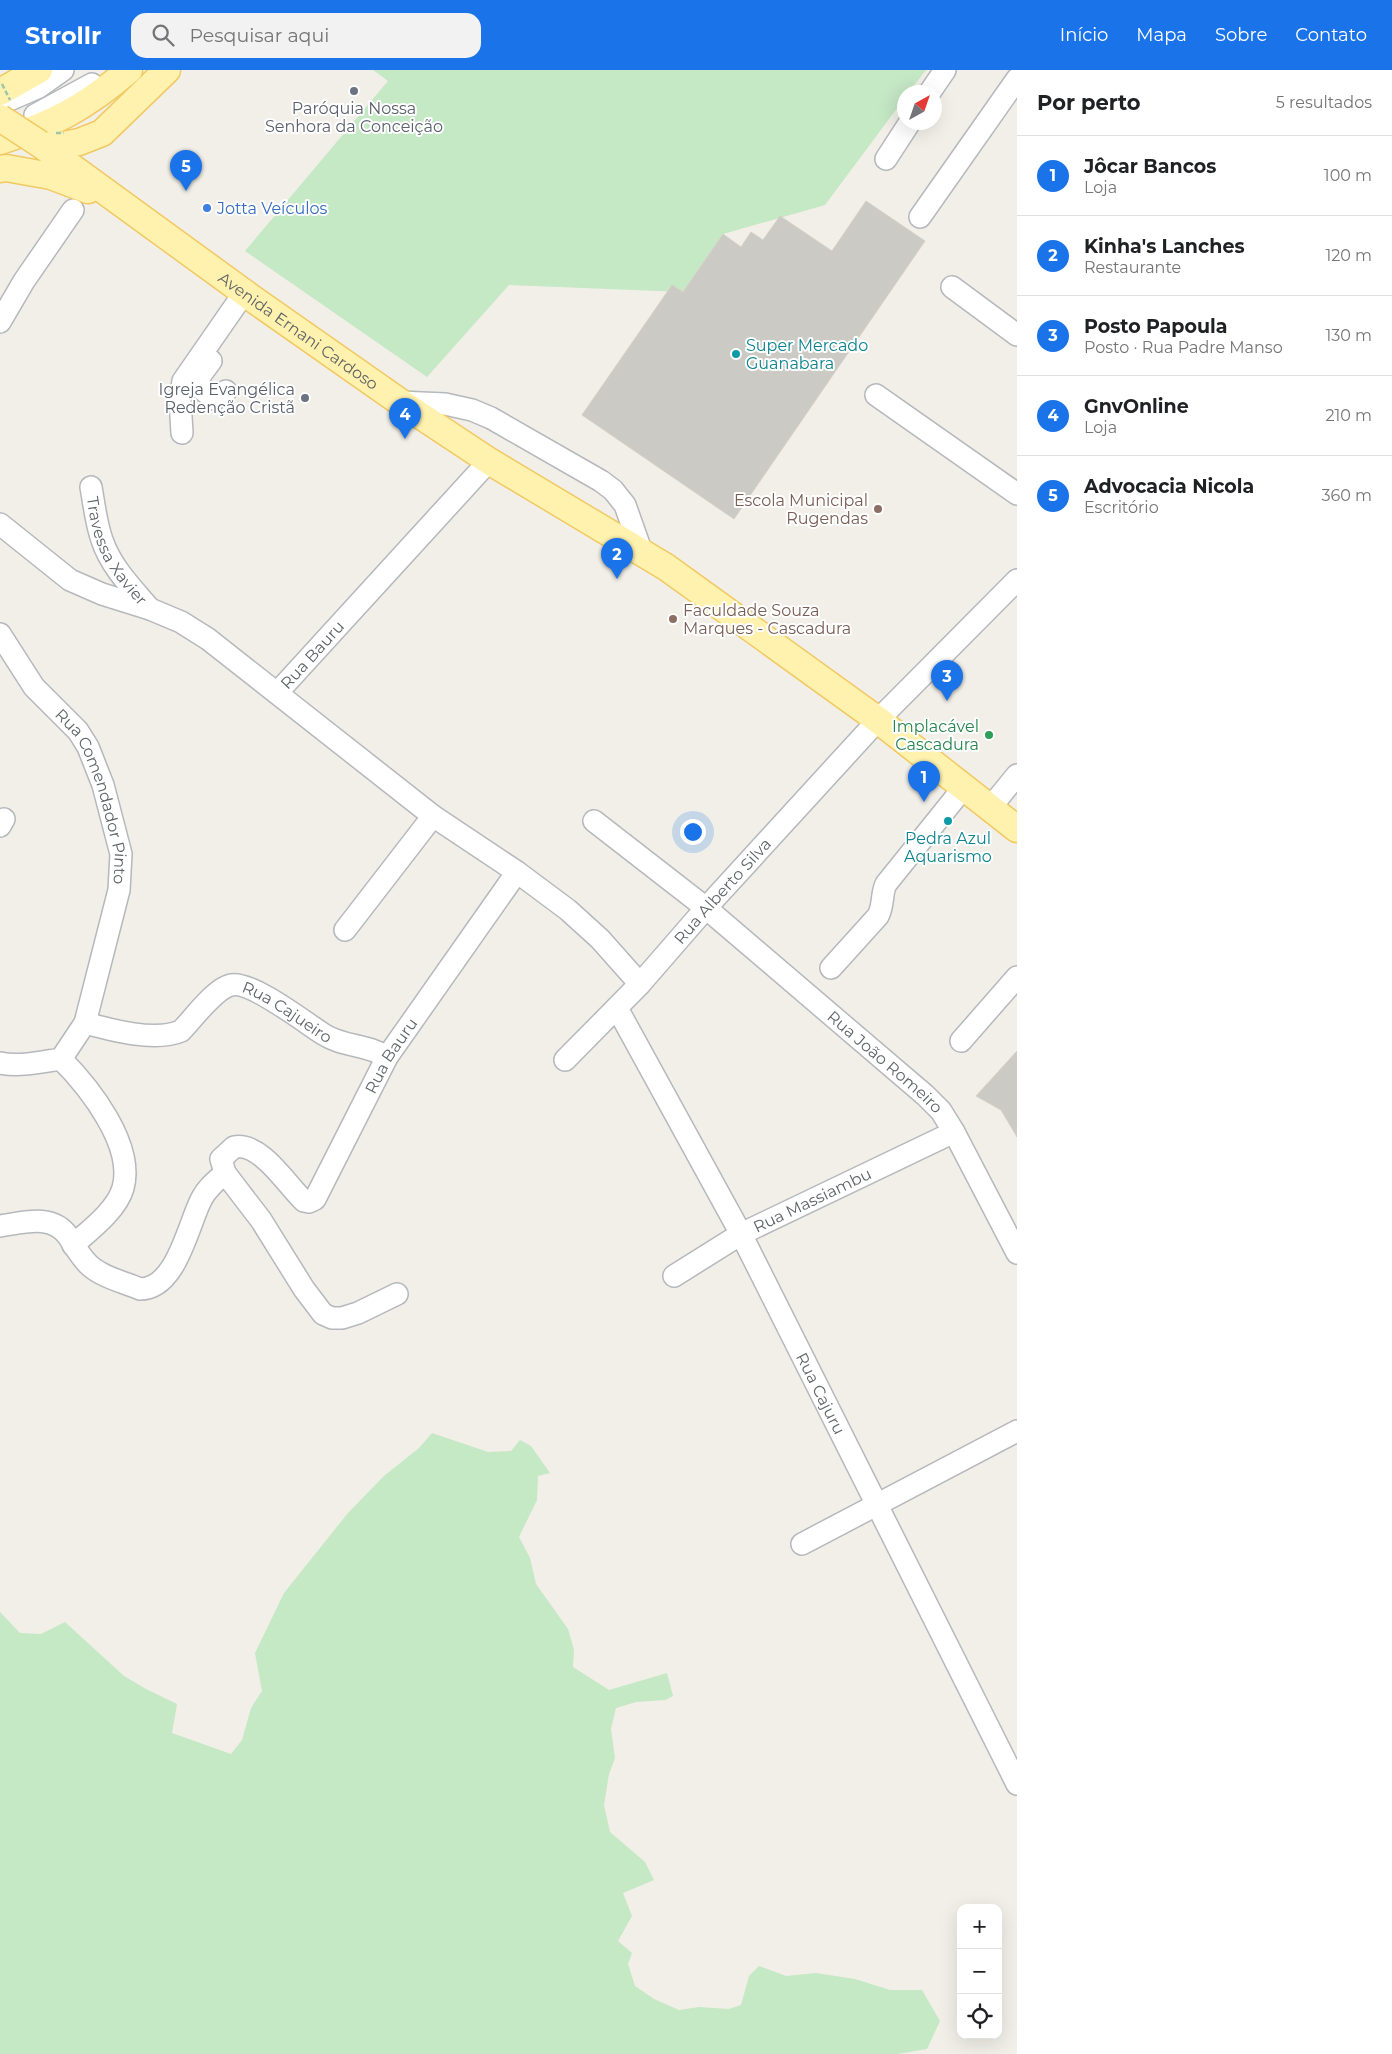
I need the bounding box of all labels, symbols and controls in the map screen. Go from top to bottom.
search box [131,13,481,58]
text: Strollr [25,21,101,50]
icon: search [149,21,177,49]
text: Pesquisar aqui [189,24,329,47]
text: Início [1060,24,1108,46]
text: Mapa [1136,24,1187,46]
text: Sobre [1215,24,1267,46]
text: Contato [1295,24,1367,46]
marker: Paróquia Nossa Senhora da Conceição [348,85,360,97]
north arrow [897,85,942,130]
text: Por perto [1037,90,1141,115]
text: 5 resultados [1276,93,1372,112]
place label: Paróquia Nossa Senhora da Conceição [265,99,443,136]
pin: 5 [170,150,202,191]
text: Jôcar Bancos [1084,155,1216,178]
text: 1 [1050,166,1056,185]
text: 100 m [1324,166,1372,185]
text: Loja [1084,178,1117,197]
place label: Jotta Veículos [216,199,327,218]
marker: Jotta Veículos [201,202,213,214]
text: Kinha's Lanches [1084,235,1245,258]
text: 2 [1048,246,1058,265]
text: 120 m [1325,246,1372,265]
text: Restaurante [1084,258,1181,277]
street label: Avenida Ernani Cardoso [215,268,382,394]
text: Posto Papoula [1084,315,1227,338]
text: 3 [1048,326,1058,345]
text: 130 m [1325,326,1372,345]
place label: Super Mercado Guanabara [746,336,868,373]
text: Posto · Rua Padre Manso [1084,338,1283,357]
marker: Super Mercado Guanabara [730,348,742,360]
place label: Igreja Evangélica Redenção Cristã [159,380,295,417]
marker: Igreja Evangélica Redenção Cristã [299,392,311,404]
text: GnvOnline [1084,395,1189,418]
pin: 4 [389,398,421,439]
text: 4 [1047,406,1059,425]
text: 210 m [1325,406,1372,425]
text: Loja [1084,418,1117,437]
text: Advocacia Nicola [1084,475,1254,498]
text: 5 [1048,486,1058,505]
text: 360 m [1321,486,1372,505]
place label: Escola Municipal Rugendas [734,491,868,528]
street label: Travessa Xavier [83,495,151,609]
text: Escritório [1084,498,1159,517]
marker: Escola Municipal Rugendas [872,503,884,515]
pin: 2 [601,538,633,579]
place label: Faculdade Souza Marques - Cascadura [683,601,851,638]
marker: Faculdade Souza Marques - Cascadura [667,613,679,625]
street label: Rua Bauru [276,617,348,693]
pin: 3 [931,660,963,701]
street label: Rua Comendador Pinto [52,705,131,885]
place label: Implacável Cascadura [892,717,979,754]
marker: Implacável Cascadura [983,729,995,741]
pin: 1 [908,761,940,802]
marker: Pedra Azul Aquarismo [942,815,954,827]
your location [680,819,706,845]
place label: Pedra Azul Aquarismo [904,829,992,866]
street label: Rua Alberto Silva [670,834,775,948]
street label: Rua Cajueiro [240,977,335,1047]
street label: Rua João Romeiro [824,1007,947,1117]
street label: Rua Bauru [361,1014,421,1097]
street label: Rua Massiambu [750,1164,874,1236]
street label: Rua Cajuru [792,1349,849,1437]
map controls [957,1904,1002,2039]
button: + [957,1904,1002,1949]
button: − [957,1949,1002,1994]
button: locate [957,1994,1002,2039]

